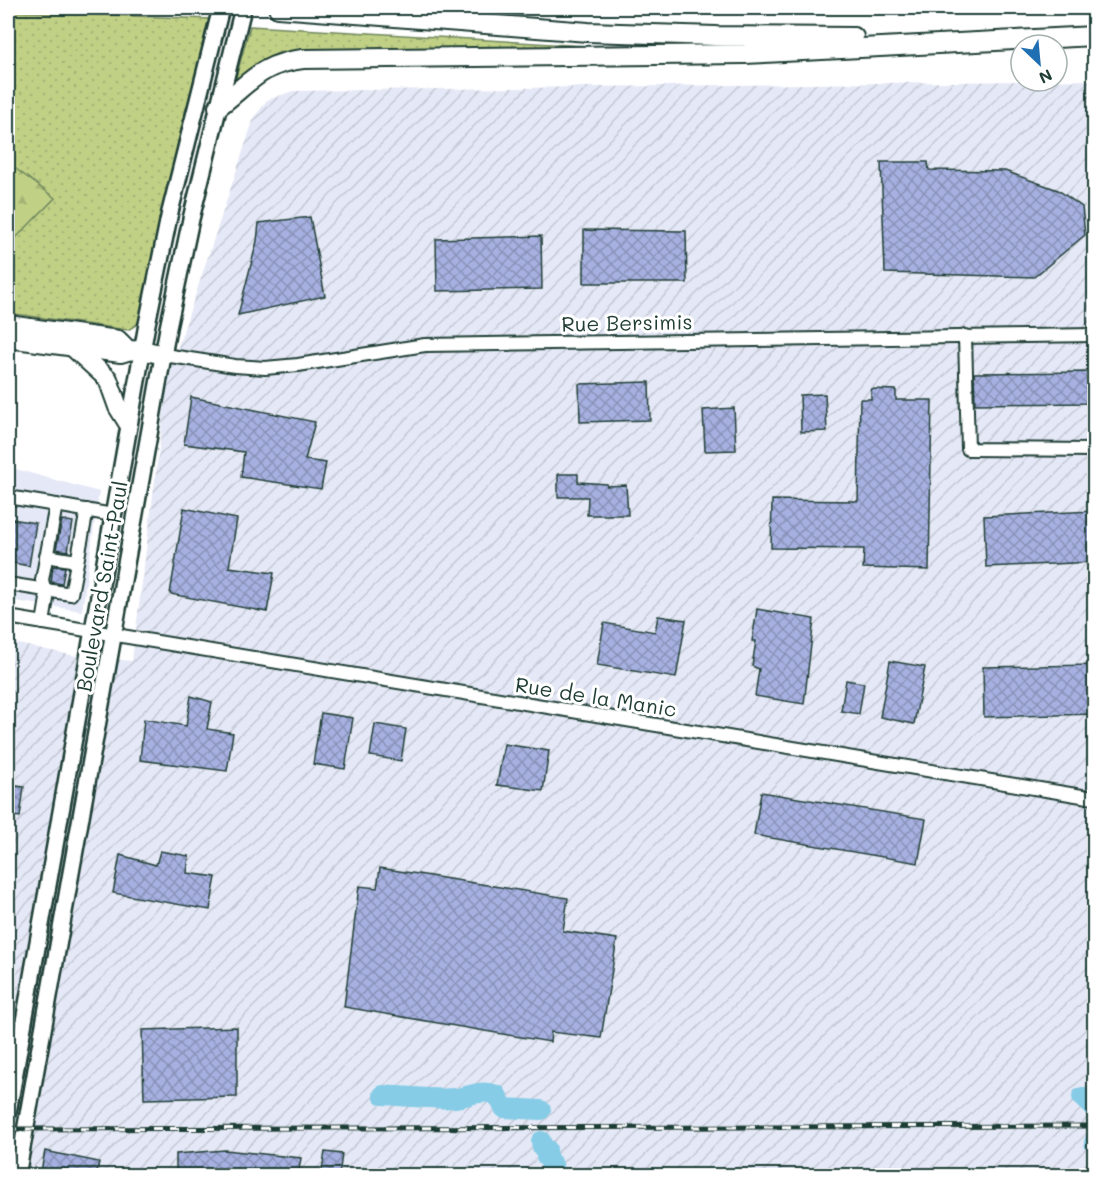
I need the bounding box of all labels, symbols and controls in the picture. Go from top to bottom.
north arrow [1009,33,1069,93]
text: N [1036,65,1056,89]
street label: Rue Bersimis [561,307,693,337]
street label: Boulevard Saint-Paul [69,478,133,694]
street label: Rue de la Manic [513,670,679,722]

